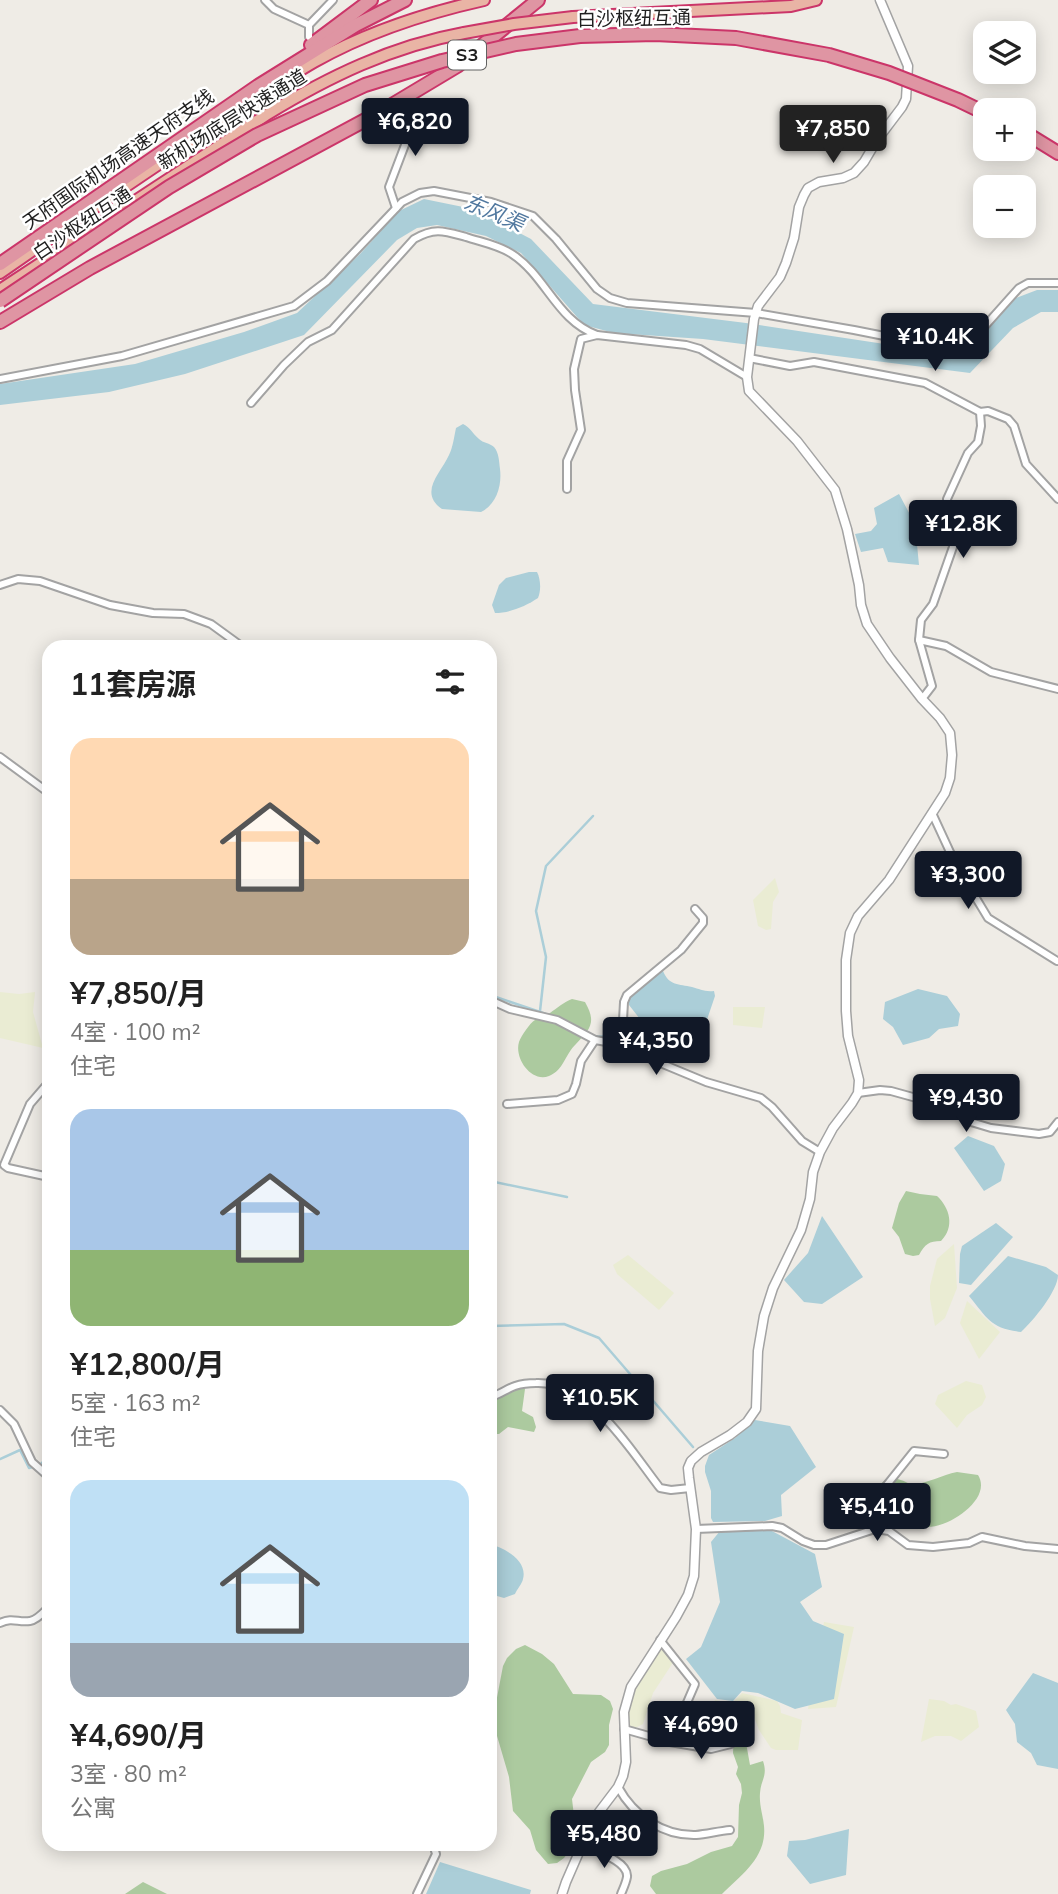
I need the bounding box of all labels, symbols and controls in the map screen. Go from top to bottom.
street label: 白沙枢纽互通 [577,5,691,31]
map controls [973,21,1036,238]
button: layers [973,21,1036,84]
road number: S3 [448,40,486,70]
street label: 新机场底层快速通道 [153,64,311,174]
street label: 天府国际机场高速天府支线 [18,84,218,234]
button: + [973,98,1036,161]
pin: ¥6,820 [358,99,472,158]
text: ¥6,820 [378,106,452,135]
pin: ¥7,850 [776,106,890,165]
text: ¥7,850 [796,113,870,142]
button: − [973,175,1036,238]
street label: 白沙枢纽互通 [28,181,136,265]
water label: 东风渠 [460,188,531,238]
pin: ¥10.4K [878,314,992,373]
text: ¥10.4K [897,321,973,350]
pin: ¥12.8K [906,500,1020,560]
text: ¥12.8K [925,508,1001,537]
icon: filters [431,663,469,701]
text: 11套房源 [70,665,196,703]
icon: home [207,784,333,910]
pin: ¥3,300 [911,852,1025,911]
text: ¥3,300 [931,859,1005,888]
text: ¥7,850/月 [70,974,207,1012]
text: 4室 · 100 m² [70,1017,200,1046]
pin: ¥4,350 [599,1018,713,1077]
text: ¥4,350 [619,1025,693,1054]
text: 住宅 [70,1051,116,1080]
pin: ¥9,430 [909,1074,1023,1134]
text: ¥9,430 [929,1082,1003,1111]
icon: home [207,1155,333,1281]
text: ¥12,800/月 [70,1345,225,1383]
pin: ¥10.5K [543,1374,657,1434]
text: ¥10.5K [562,1382,638,1411]
text: 5室 · 163 m² [70,1388,200,1417]
text: 住宅 [70,1422,116,1451]
pin: ¥5,410 [820,1484,934,1543]
text: ¥5,410 [840,1491,914,1520]
icon: home [207,1526,333,1652]
pin: ¥4,690 [644,1702,758,1761]
text: ¥4,690 [664,1709,738,1738]
text: ¥4,690/月 [70,1716,207,1754]
text: 3室 · 80 m² [70,1759,187,1788]
text: 公寓 [70,1793,116,1822]
pin: ¥5,480 [547,1811,661,1870]
text: ¥5,480 [567,1818,641,1847]

